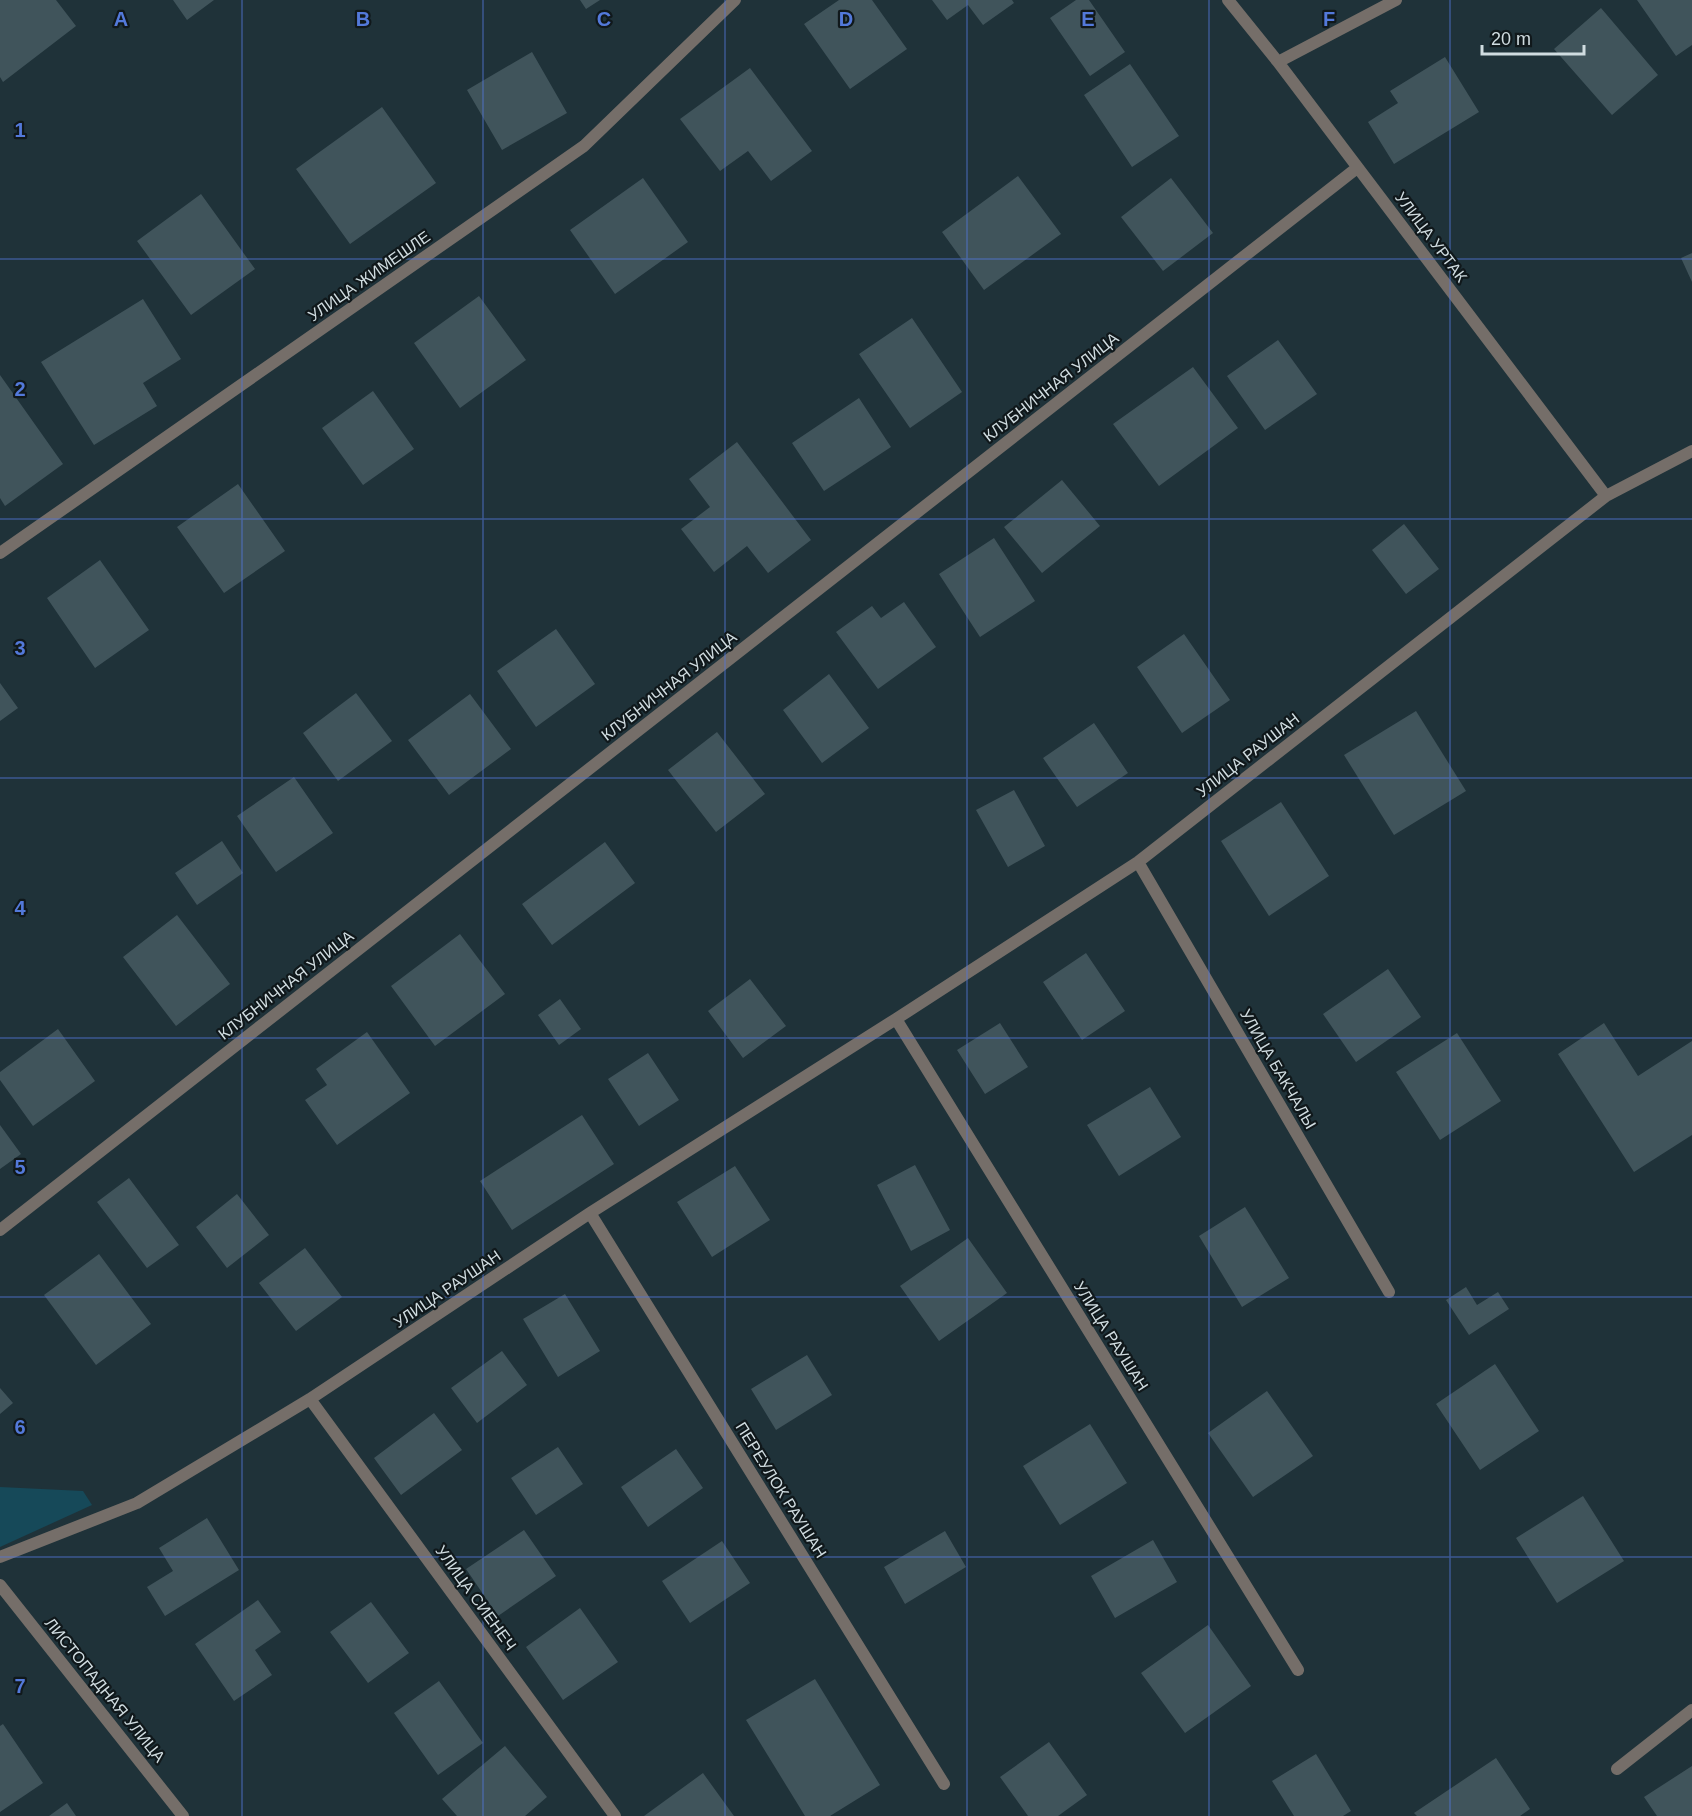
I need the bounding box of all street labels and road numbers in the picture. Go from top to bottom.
street label: УЛИЦА УРТАК [1392,189,1471,286]
street label: УЛИЦА ЖИМЕШЛЕ [305,228,433,324]
street label: КЛУБНИЧНАЯ УЛИЦА [980,329,1122,445]
street label: КЛУБНИЧНАЯ УЛИЦА [598,628,740,744]
street label: УЛИЦА РАУШАН [1193,710,1303,800]
street label: КЛУБНИЧНАЯ УЛИЦА [215,927,357,1043]
street label: УЛИЦА БАКЧАЛЫ [1237,1006,1319,1132]
street label: УЛИЦА РАУШАН [390,1247,504,1331]
street label: УЛИЦА РАУШАН [1071,1278,1151,1394]
street label: ПЕРЕУЛОК РАУШАН [732,1419,830,1561]
street label: УЛИЦА СИЕНЕЧ [432,1542,520,1654]
street label: ЛИСТОПАДНАЯ УЛИЦА [42,1615,169,1766]

